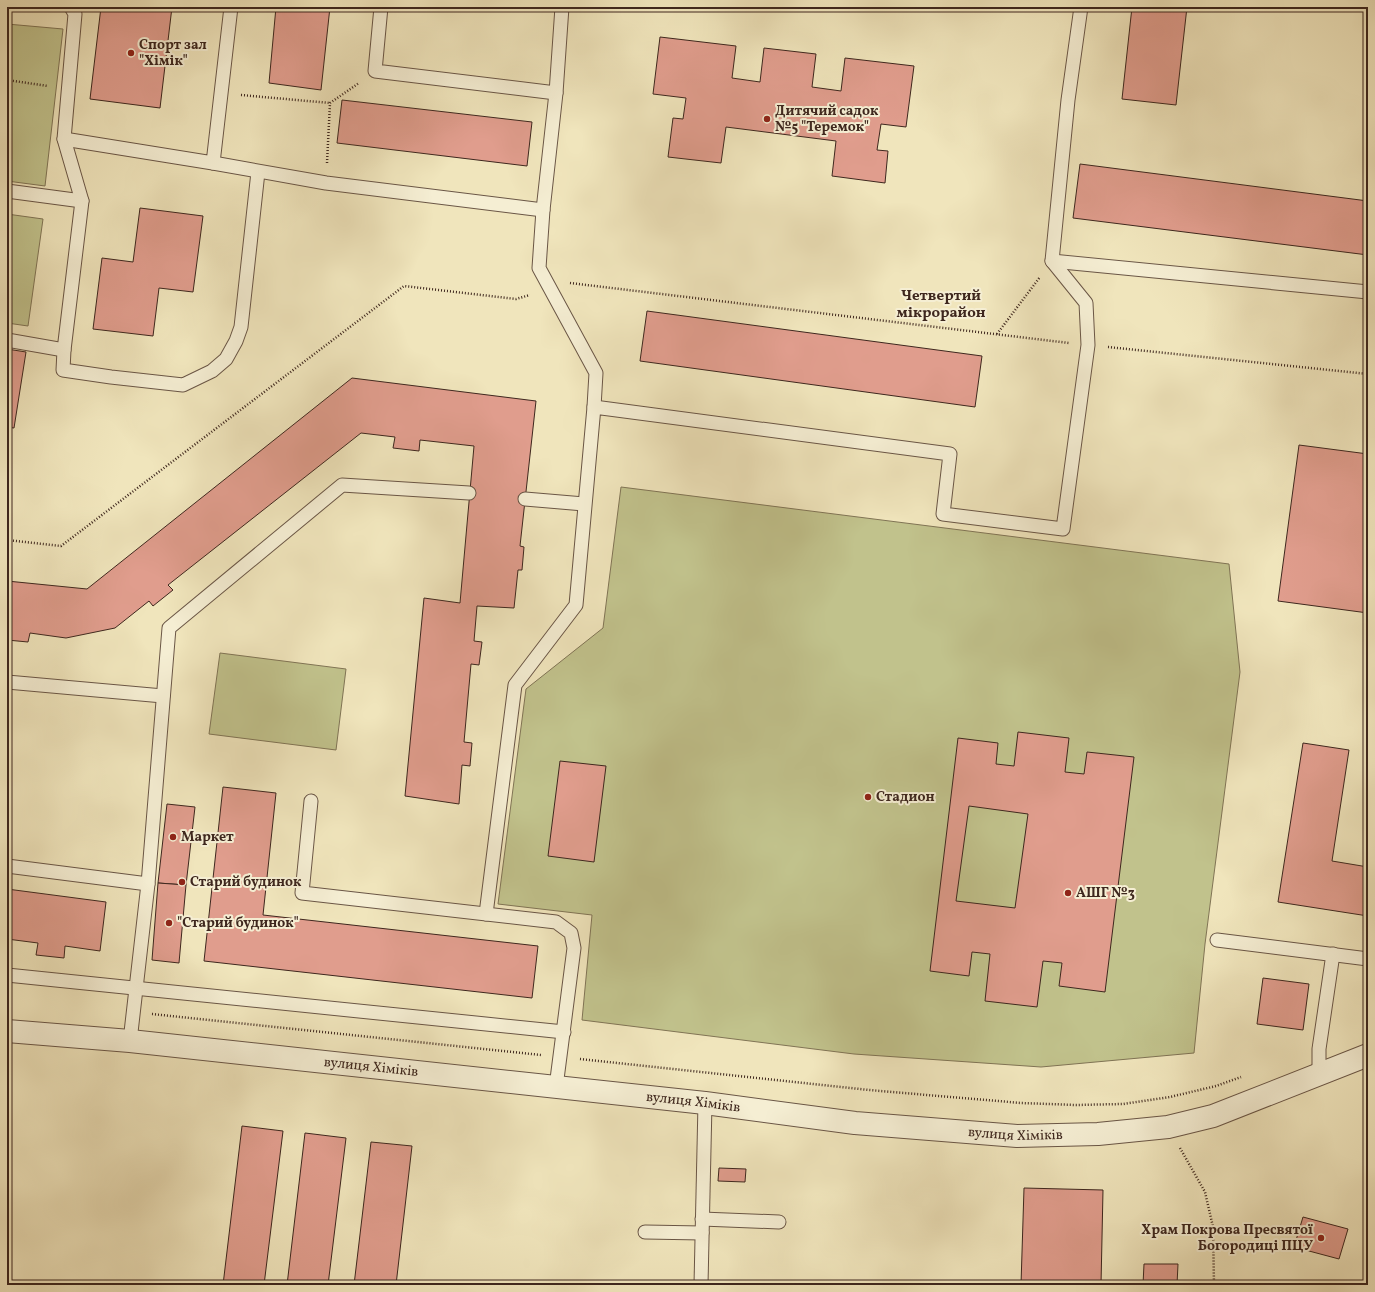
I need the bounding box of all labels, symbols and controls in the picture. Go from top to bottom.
place label: Спорт зал "Хімік" [139,36,207,71]
marker: Спорт зал "Хімік" [126,48,136,58]
place label: Дитячий садок №5 "Теремок" [775,102,879,137]
marker: Дитячий садок №5 "Теремок" [762,114,772,124]
district label: Четвертий мікрорайон [896,286,986,324]
place label: Стадион [876,788,935,807]
marker: Стадион [863,792,873,802]
place label: Маркет [181,828,234,847]
marker: Маркет [168,832,178,842]
place label: Старий будинок [190,873,302,892]
marker: Старий будинок [177,877,187,887]
place label: АШГ №3 [1076,884,1135,903]
marker: АШГ №3 [1063,888,1073,898]
place label: "Старий будинок" [177,914,299,933]
marker: "Старий будинок" [164,918,174,928]
street label: вулиця Хіміків [323,1052,419,1082]
street label: вулиця Хіміків [645,1087,742,1117]
street label: вулиця Хіміків [967,1123,1063,1146]
place label: Храм Покрова Пресвятої Богородиці ПЦУ [1141,1221,1313,1256]
marker: Храм Покрова Пресвятої Богородиці ПЦУ [1316,1233,1326,1243]

